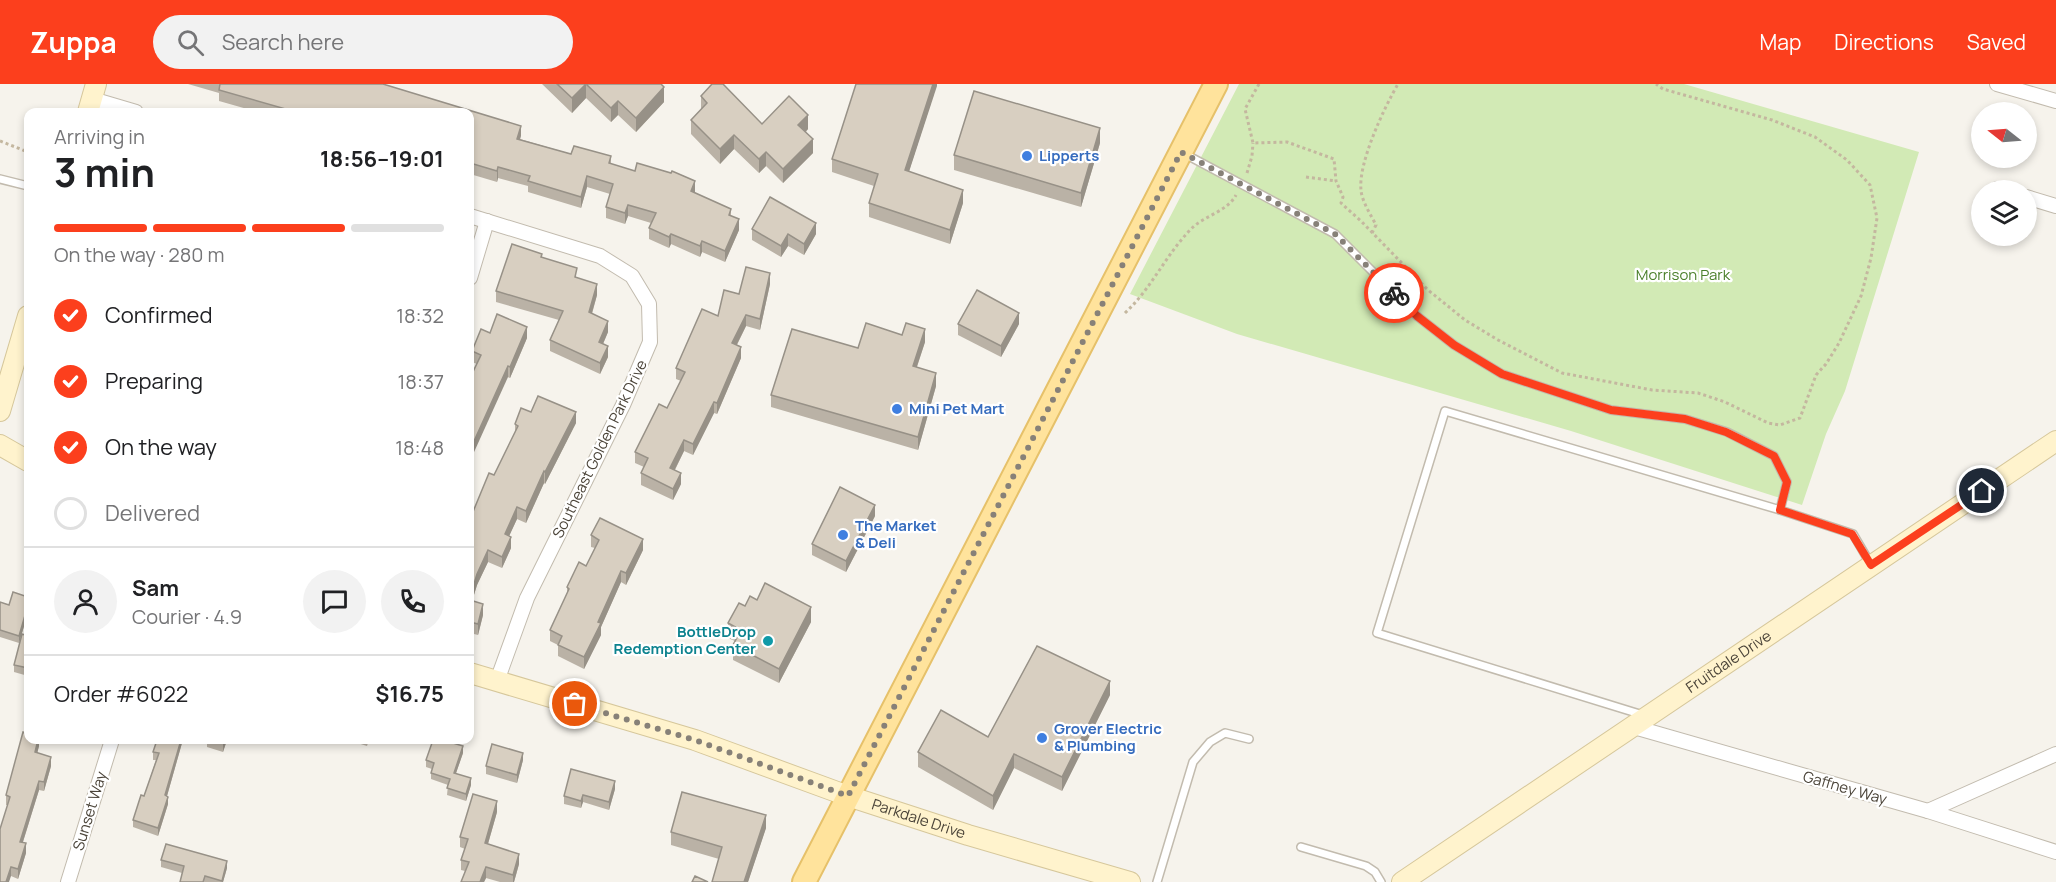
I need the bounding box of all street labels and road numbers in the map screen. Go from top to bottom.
street label: Southeast Golden Park Drive [547,356,652,541]
street label: Fruitdale Drive [1682,625,1775,698]
street label: Gaffney Way [1801,766,1890,810]
street label: Sunset Way [68,769,112,853]
street label: Parkdale Drive [869,793,969,844]

